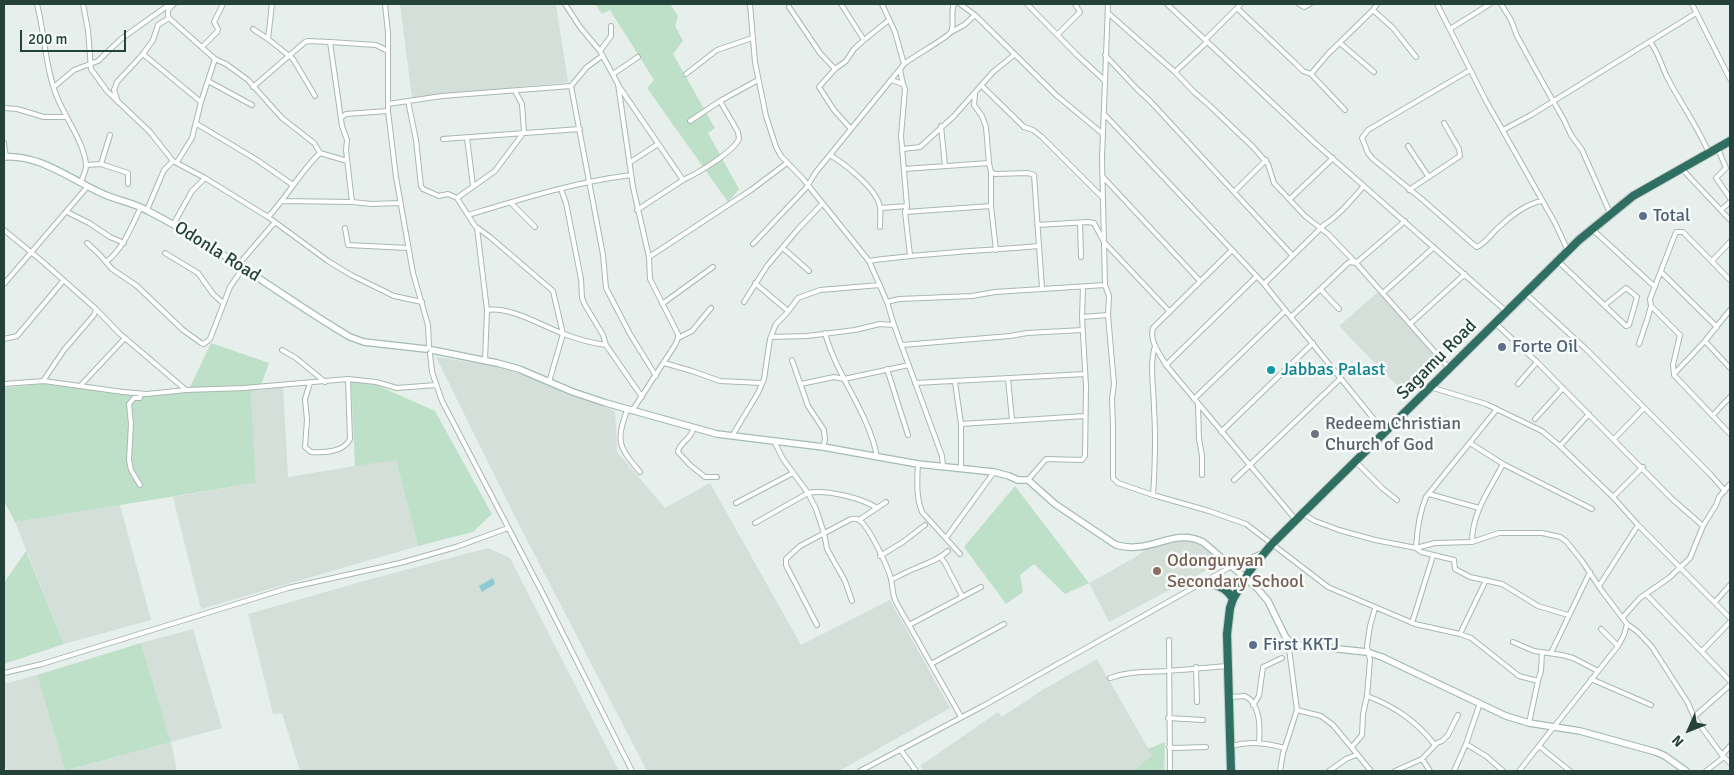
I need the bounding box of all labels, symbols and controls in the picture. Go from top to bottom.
scale bar [22,20,129,52]
text: 200 m [28,30,68,48]
place label: Total [1653,205,1690,227]
marker: Total [1637,210,1649,222]
street label: Odonla Road [170,217,264,287]
street label: Sagamu Road [1392,315,1482,405]
place label: Forte Oil [1512,336,1578,358]
marker: Forte Oil [1496,341,1508,353]
place label: Jabbas Palast [1281,359,1385,381]
marker: Jabbas Palast [1265,364,1277,376]
place label: Redeem Christian Church of God [1325,413,1461,456]
marker: Redeem Christian Church of God [1309,428,1321,440]
place label: Odongunyan Secondary School [1167,550,1304,592]
marker: Odongunyan Secondary School [1151,565,1163,577]
place label: First KKTJ [1263,634,1339,656]
marker: First KKTJ [1247,639,1259,651]
north arrow [1664,705,1714,755]
text: N [1668,731,1687,750]

